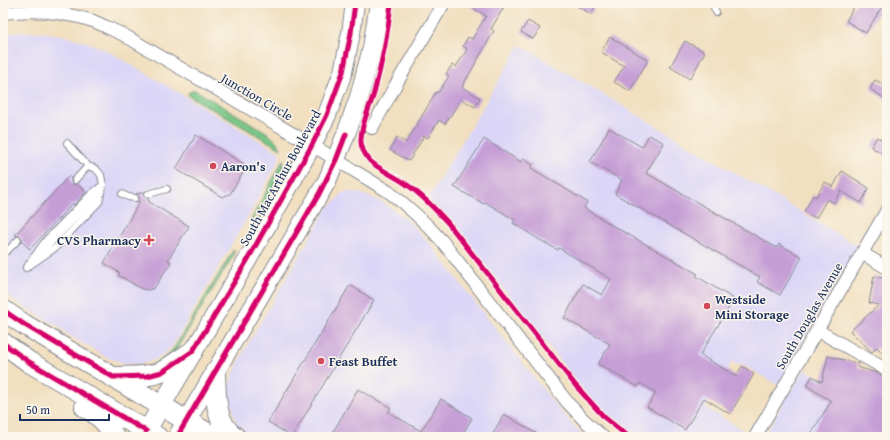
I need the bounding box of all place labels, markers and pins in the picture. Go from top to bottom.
place label: Aaron's [221,157,266,176]
marker: Aaron's [208,161,218,171]
place label: CVS Pharmacy [57,231,141,250]
marker: CVS Pharmacy [144,235,154,245]
place label: Westside Mini Storage [715,290,789,324]
marker: Westside Mini Storage [702,301,712,311]
place label: Feast Buffet [329,352,398,371]
marker: Feast Buffet [316,356,326,366]

